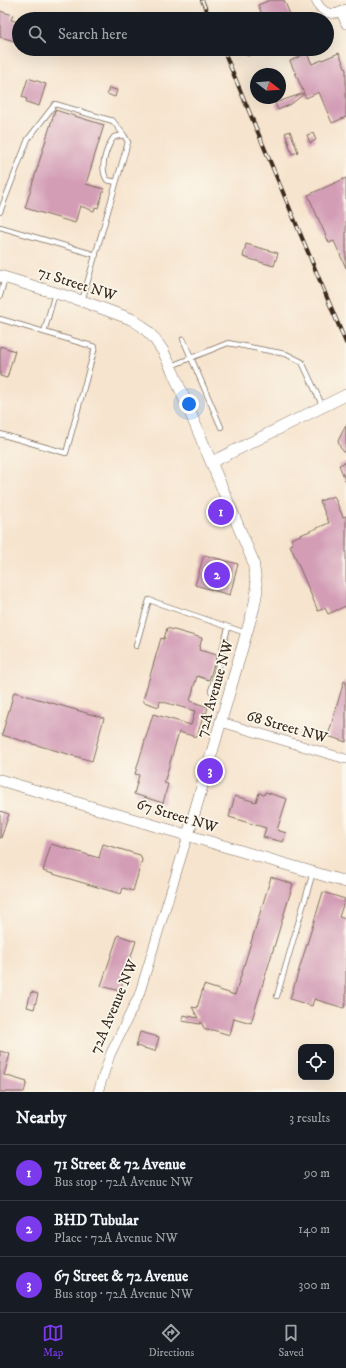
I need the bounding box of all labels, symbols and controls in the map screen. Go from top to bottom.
search box [12,12,334,56]
icon: search [26,23,48,45]
text: Search here [58,25,127,44]
north arrow [250,68,286,104]
street label: 71 Street NW [35,262,119,306]
your location [179,394,199,414]
pin: 1 [208,497,234,527]
pin: 2 [204,560,230,590]
street label: 72A Avenue NW [192,638,238,740]
street label: 68 Street NW [244,706,330,748]
pin: 3 [197,756,223,786]
street label: 67 Street NW [134,795,220,837]
street label: 72A Avenue NW [86,957,142,1057]
map controls [298,1044,334,1080]
button: locate [298,1044,334,1080]
text: Nearby [16,1107,66,1129]
text: 3 results [289,1110,330,1126]
text: 71 Street & 72 Avenue [54,1155,186,1174]
text: 1 [27,1165,31,1181]
text: 90 m [304,1165,330,1181]
text: Bus stop · 72A Avenue NW [54,1174,193,1190]
text: BHD Tubular [54,1211,139,1230]
text: 2 [26,1221,32,1237]
text: 140 m [298,1221,330,1237]
text: Place · 72A Avenue NW [54,1230,178,1246]
text: 67 Street & 72 Avenue [54,1267,188,1286]
text: 3 [27,1277,31,1293]
text: 300 m [299,1277,330,1293]
text: Bus stop · 72A Avenue NW [54,1286,193,1302]
tab: Map [42,1322,64,1360]
tab: Directions [149,1322,194,1360]
tab: Saved [279,1322,304,1360]

